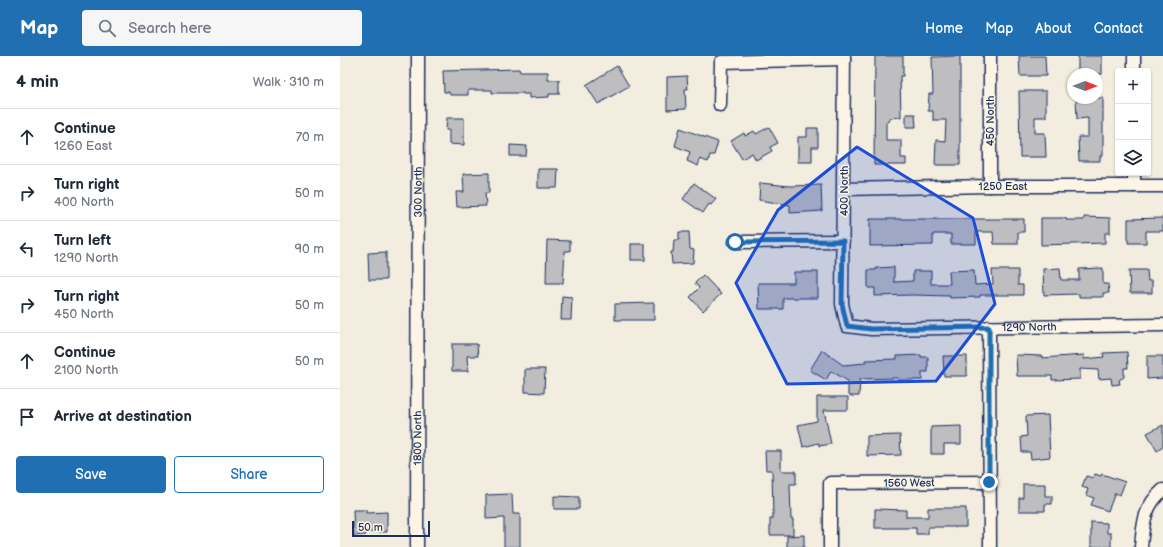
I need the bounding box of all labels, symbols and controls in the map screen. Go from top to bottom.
search box [82,10,362,46]
text: Map [20,17,58,40]
icon: search [96,17,118,39]
text: Search here [128,19,211,38]
text: Home [925,20,963,37]
text: Map [985,20,1013,37]
text: About [1035,20,1072,37]
text: Contact [1094,20,1143,37]
north arrow [1067,68,1103,104]
map controls [1115,68,1151,176]
button: + [1115,68,1151,104]
text: 4 min [16,72,59,92]
text: Walk · 310 m [253,74,324,90]
street label: 450 North [984,96,997,146]
button: − [1115,104,1151,140]
text: Continue [54,119,116,138]
icon: ahead [16,126,38,148]
text: 70 m [296,129,324,145]
text: 1260 East [54,138,112,154]
button: layers [1115,140,1151,176]
street label: 400 North [838,166,851,216]
street label: 300 North [412,167,425,217]
text: Turn right [54,175,119,194]
street label: 1250 East [978,180,1028,193]
icon: right [16,182,38,204]
text: 50 m [295,185,324,201]
text: 400 North [54,194,114,210]
text: Turn left [54,231,111,250]
route start [726,233,744,251]
icon: left [16,238,38,260]
text: 90 m [295,241,324,257]
text: 1290 North [54,250,119,266]
text: Turn right [54,287,119,306]
icon: right [16,294,38,316]
text: 50 m [295,297,324,313]
text: 450 North [54,306,114,322]
street label: 1290 North [1002,320,1057,334]
text: Continue [54,343,116,362]
icon: ahead [16,350,38,372]
text: 50 m [295,353,324,369]
text: 2100 North [54,362,118,378]
icon: arrive [16,406,38,428]
text: Arrive at destination [54,407,192,426]
street label: 1800 North [411,411,424,465]
button: Save [16,456,166,493]
button: Share [174,456,324,493]
route end [980,473,998,491]
street label: 1560 West [883,476,935,490]
scale bar [352,519,430,538]
text: 50 m [358,521,383,534]

